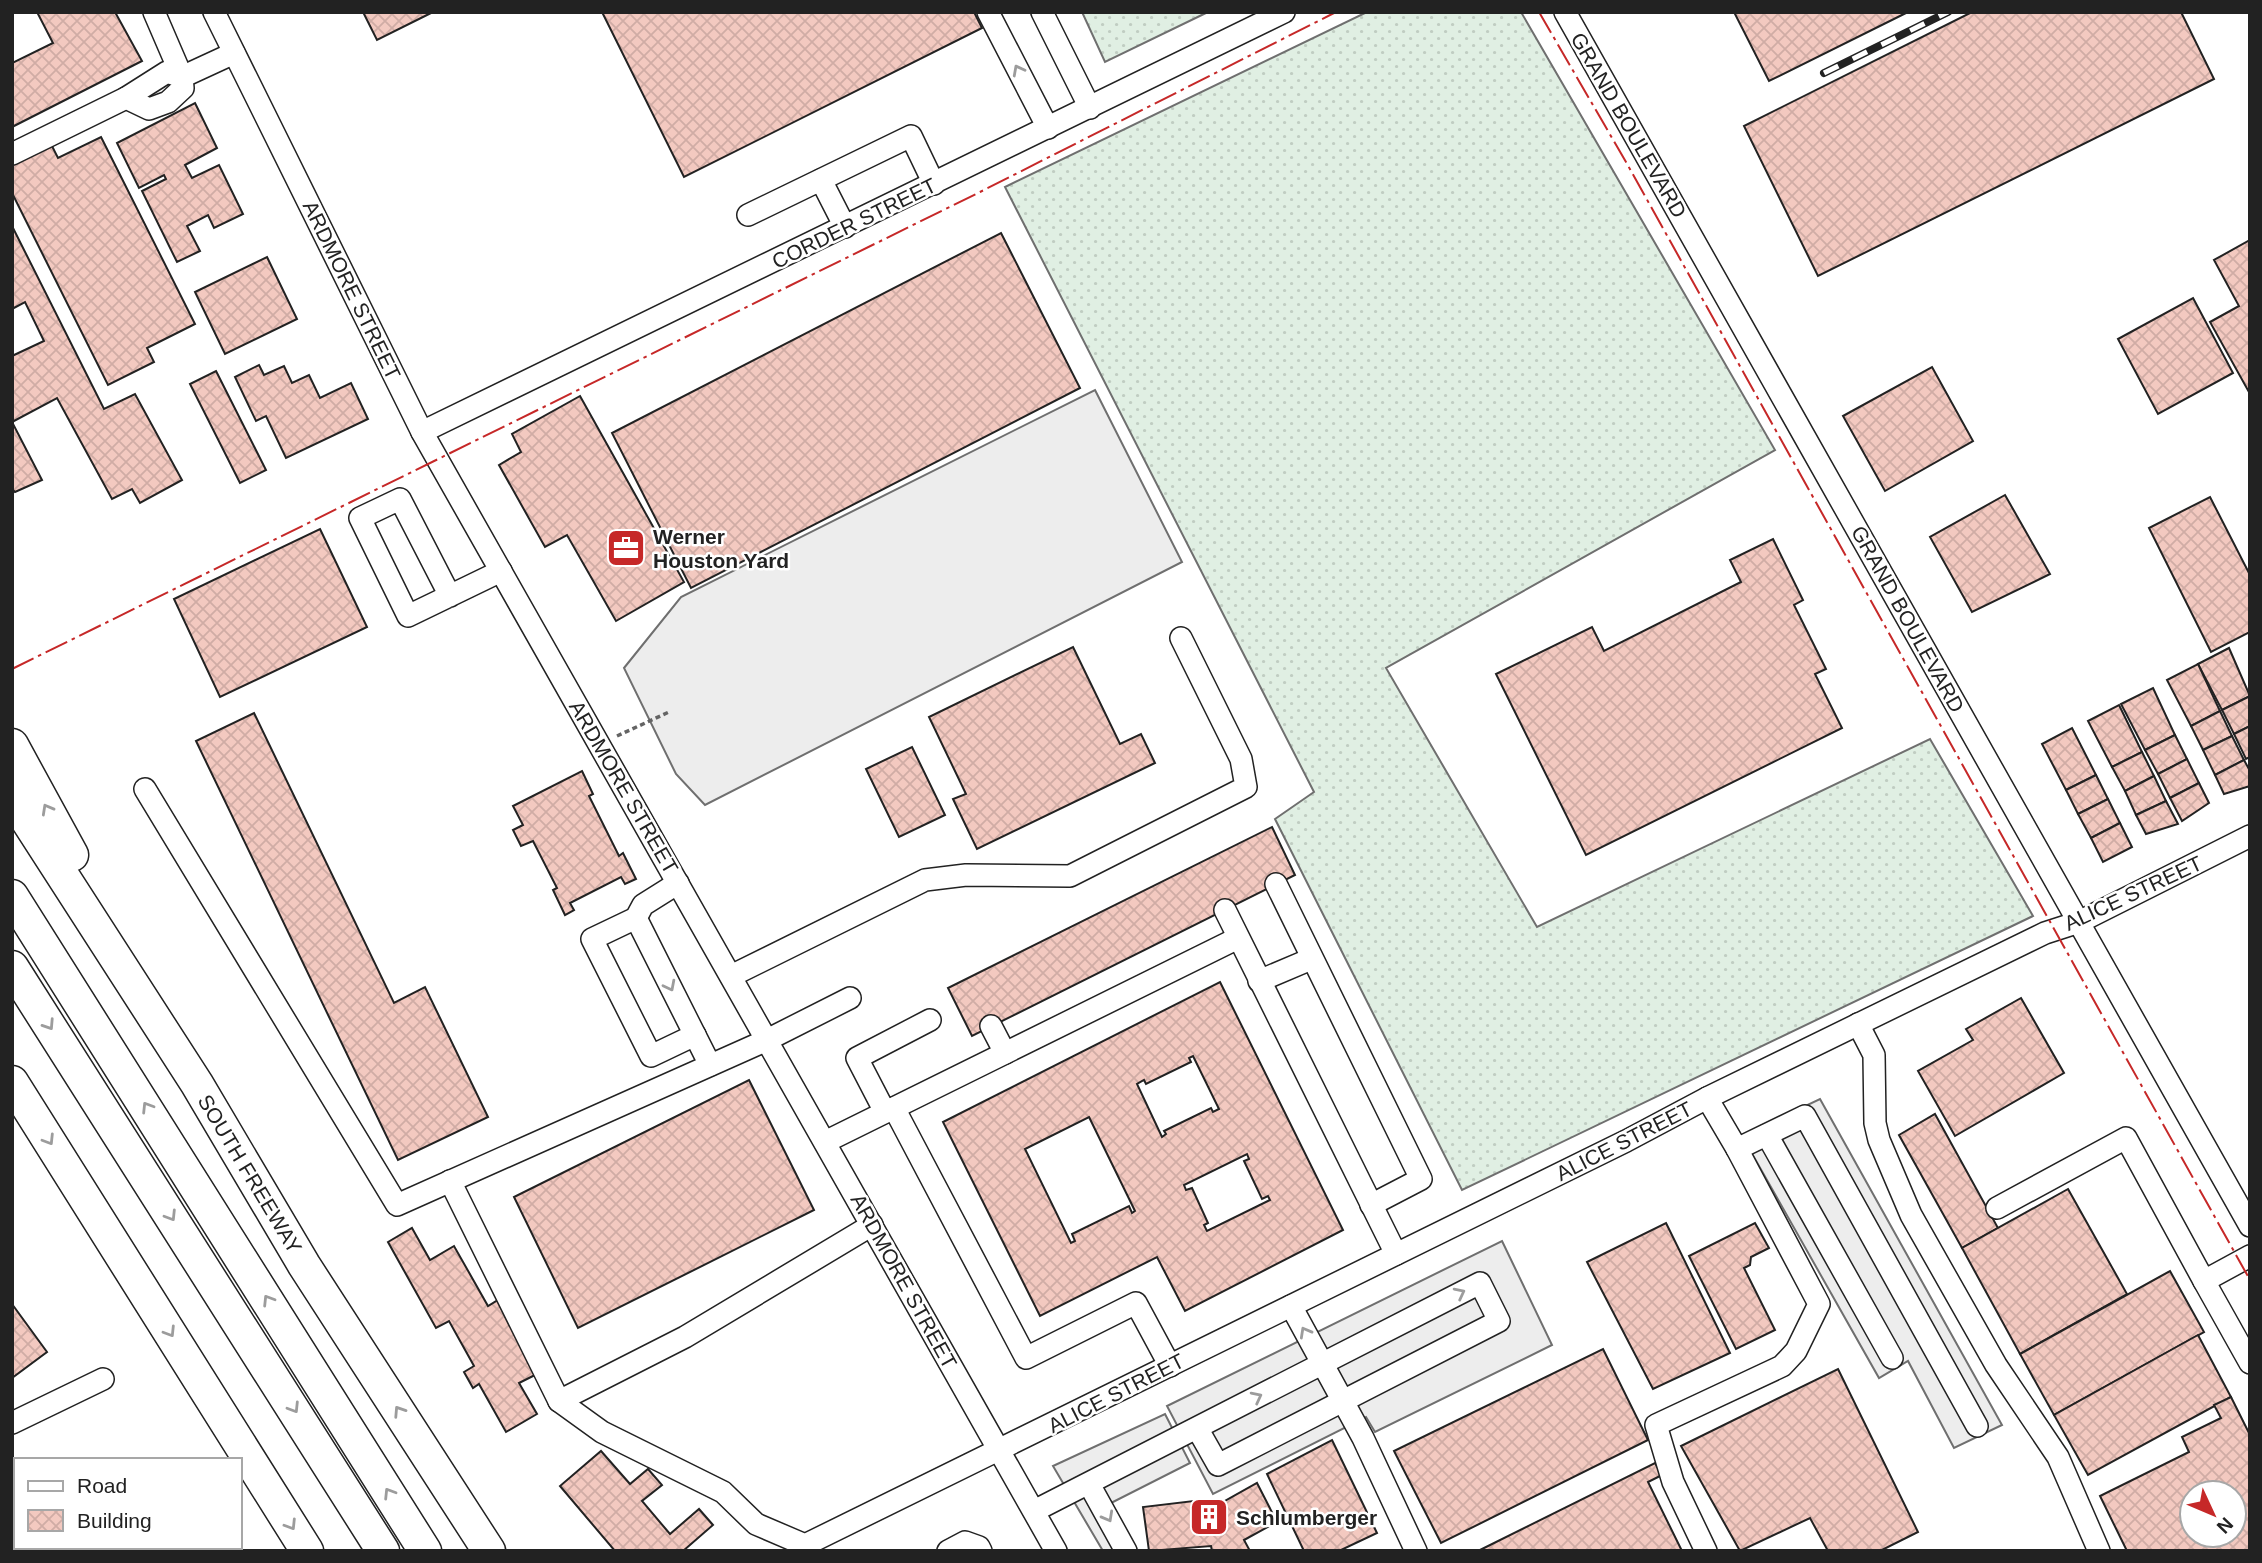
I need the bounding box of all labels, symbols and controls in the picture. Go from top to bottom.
street label: GRAND BOULEVARD [1567,28,1691,222]
one-way arrow [1013,65,1027,77]
street label: CORDER STREET [768,173,940,273]
street label: ARDMORE STREET [299,197,405,383]
street label: GRAND BOULEVARD [1847,522,1969,716]
place label: Werner Houston Yard [653,525,789,572]
office icon: Werner Houston Yard [605,527,647,569]
street label: ARDMORE STREET [565,696,683,878]
one-way arrow [42,804,55,816]
street label: ALICE STREET [2060,851,2206,935]
one-way arrow [662,979,676,991]
one-way arrow [41,1017,54,1030]
street label: SOUTH FREEWAY [194,1091,306,1257]
street label: ALICE STREET [1552,1097,1696,1185]
one-way arrow [143,1102,156,1115]
one-way arrow [40,1132,53,1145]
street label: ARDMORE STREET [846,1190,962,1372]
one-way arrow [163,1209,176,1222]
one-way arrow [1453,1288,1465,1302]
one-way arrow [263,1295,276,1308]
one-way arrow [161,1324,174,1337]
one-way arrow [1300,1327,1313,1339]
street label: ALICE STREET [1044,1349,1188,1437]
one-way arrow [1250,1391,1262,1405]
one-way arrow [285,1401,298,1414]
one-way arrow [394,1406,407,1419]
legend [14,1458,242,1549]
text: Road [77,1474,127,1497]
north arrow [2178,1479,2248,1549]
one-way arrow [384,1488,397,1501]
building icon: Schlumberger [1188,1496,1230,1538]
place label: Schlumberger [1236,1506,1377,1529]
text: Building [77,1509,152,1532]
one-way arrow [1100,1510,1113,1523]
text: N [2213,1513,2237,1538]
one-way arrow [283,1517,296,1530]

